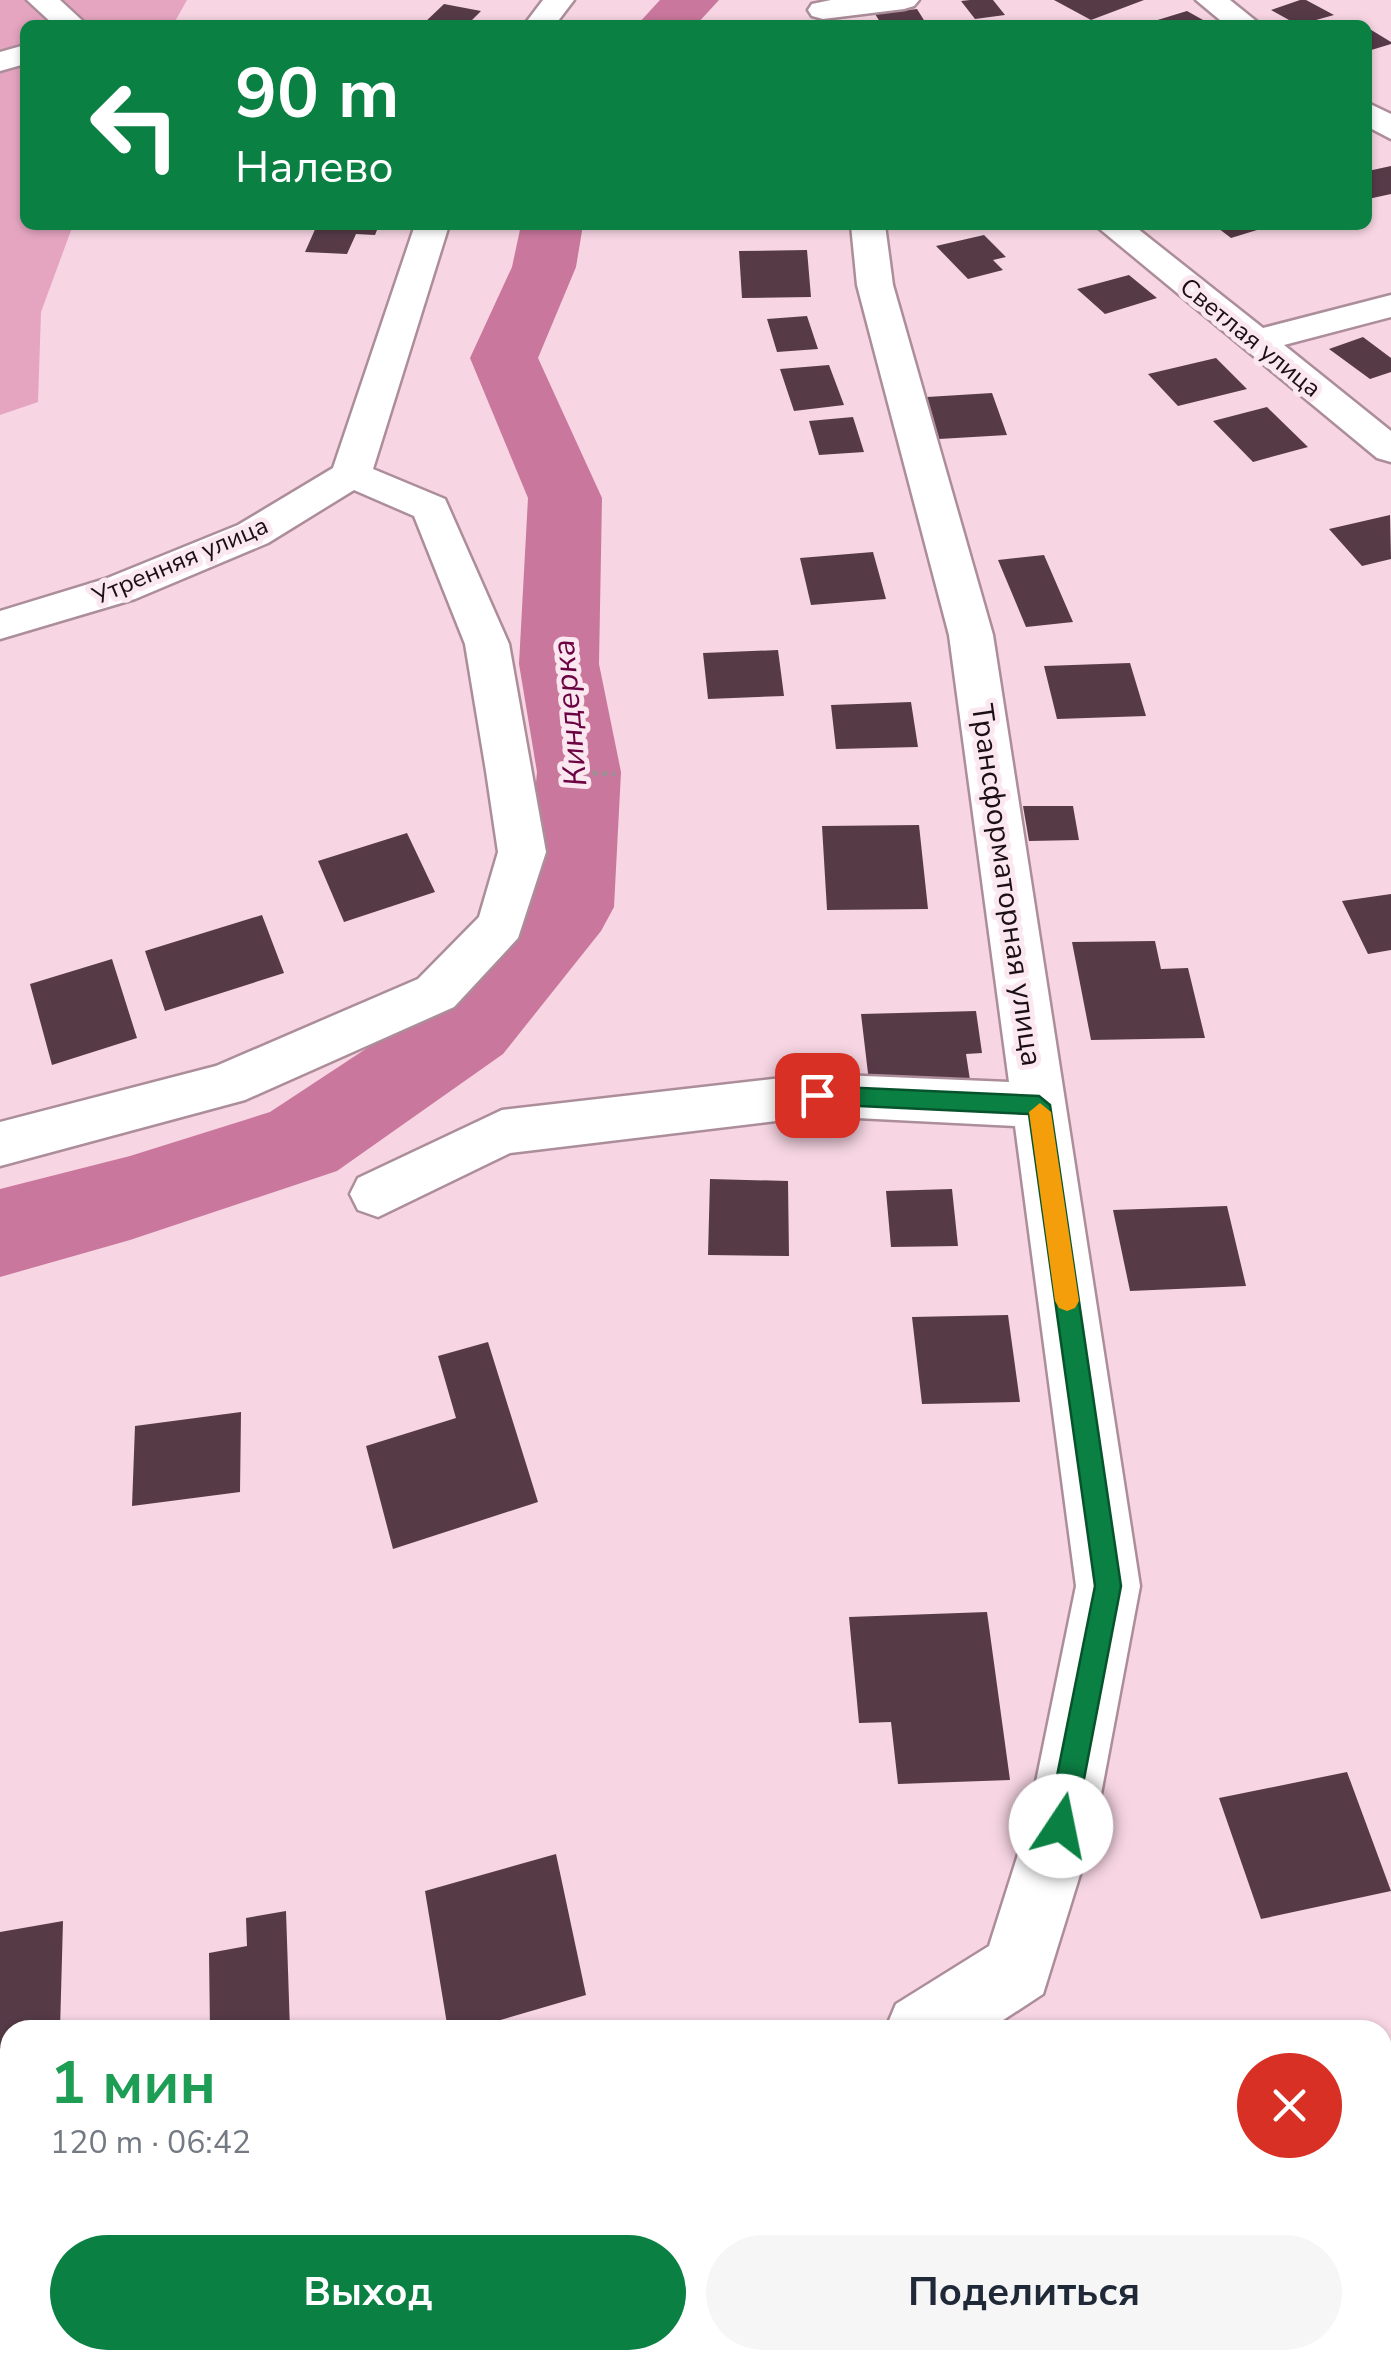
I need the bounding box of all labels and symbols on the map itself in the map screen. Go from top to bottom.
street label: Светлая улица [1173,270,1328,405]
street label: Утренняя улица [86,509,274,614]
water label: Киндерка [542,638,597,788]
street label: Трансформаторная улица [961,701,1052,1069]
pin [775,1053,860,1138]
position arrow [1009,1774,1113,1878]

